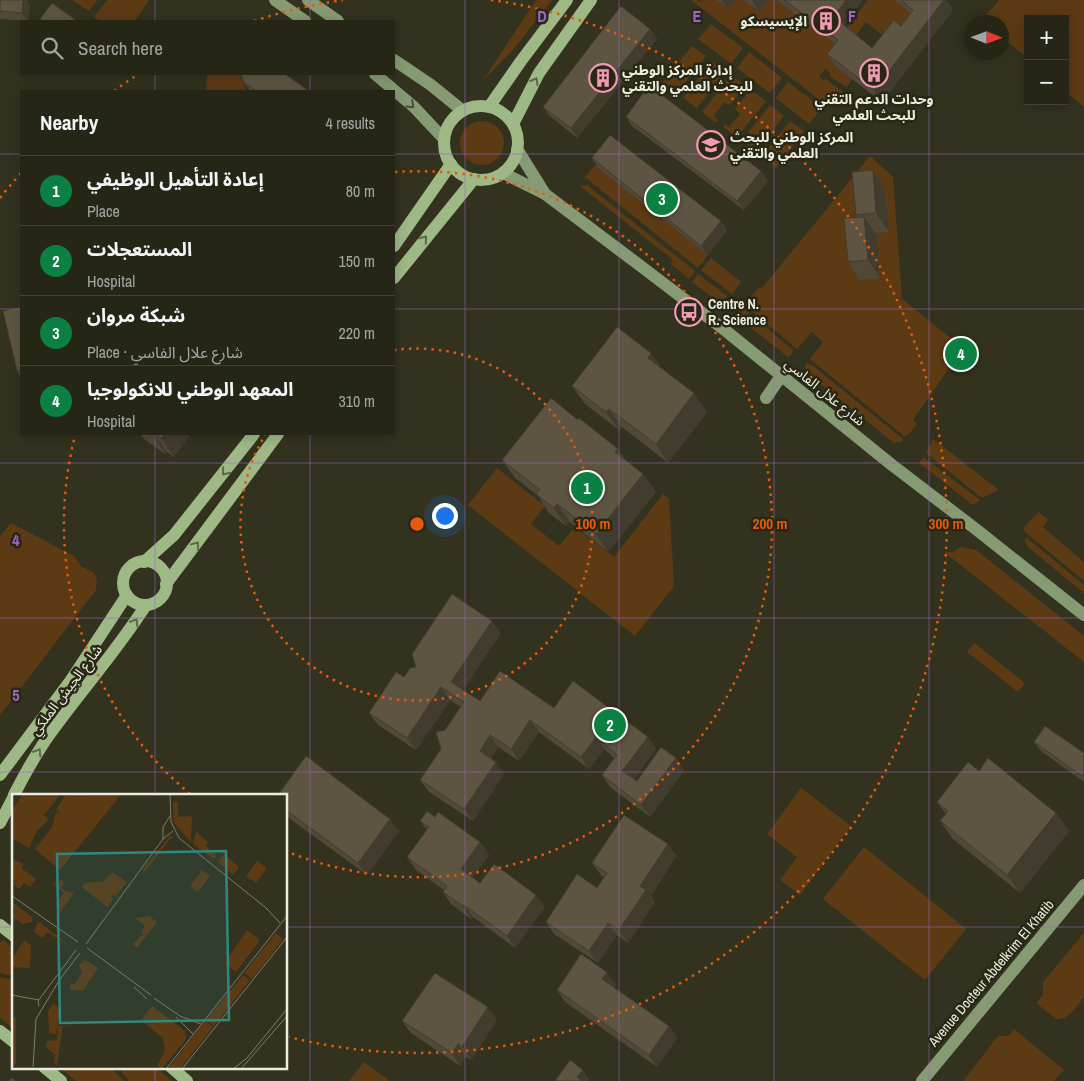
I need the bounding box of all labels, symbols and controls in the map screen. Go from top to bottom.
text: D [537,5,547,27]
text: E [693,5,702,27]
text: F [848,5,856,27]
building icon: اﻹيسيسكو [811,6,841,36]
place label: اﻹيسيسكو [741,12,807,31]
north arrow [964,15,1009,60]
map controls [1024,15,1069,105]
button: + [1024,15,1069,60]
search box [20,20,395,75]
icon: search [38,34,66,62]
text: Search here [78,35,163,61]
building icon: وحدات الدعم التقني للبحث العلمي [859,58,889,88]
button: − [1024,60,1069,105]
place label: إدارة المركز الوطني للبحث العلمي والتقني [622,61,753,97]
building icon: إدارة المركز الوطني للبحث العلمي والتقني [588,63,618,93]
one-way arrow [529,77,539,86]
place label: وحدات الدعم التقني للبحث العلمي [814,90,934,126]
one-way arrow [406,99,415,108]
text: Nearby [40,108,98,137]
text: 4 results [325,112,375,134]
place label: المركز الوطني للبحث العلمي والتقني [730,128,853,164]
school or university icon: المركز الوطني للبحث العلمي والتقني [696,130,726,160]
text: إعادة التأهيل الوظيفي [87,166,264,192]
text: 1 [52,180,60,202]
text: 80 m [346,180,375,202]
pin: 3 [646,180,678,218]
text: Place [87,200,120,222]
text: المستعجلات [87,236,192,262]
one-way arrow [419,236,428,245]
text: 2 [52,250,60,272]
text: 150 m [339,250,375,272]
text: Hospital [87,270,135,292]
place label: Centre N. R. Science [708,295,766,329]
bus stop icon: Centre N. R. Science [674,297,704,327]
text: شبكة مروان [87,302,185,328]
text: 3 [52,322,60,344]
text: 220 m [339,322,375,344]
pin: 4 [945,335,977,373]
text: Place · شارع علال الفاسي [87,341,243,363]
street label: شارع علال الفاسي [780,354,869,432]
text: المعهد الوطني للانكولوجيا [87,376,293,402]
text: 4 [52,390,60,412]
text: 310 m [339,390,375,412]
text: Hospital [87,410,135,432]
one-way arrow [221,467,230,476]
pin: 1 [571,469,603,507]
your location [432,503,458,529]
text: 100 m [576,513,610,534]
text: 200 m [753,513,787,534]
text: 300 m [929,513,963,534]
centre of rings [408,515,426,533]
text: 4 [12,529,20,551]
one-way arrow [190,541,199,551]
one-way arrow [129,618,138,627]
street label: شارع الجيش الملكي [26,641,108,740]
text: 5 [12,684,20,706]
pin: 2 [594,706,626,744]
one-way arrow [32,749,42,758]
inset map [12,794,288,1068]
street label: Avenue Docteur Abdelkrim El Khatib [924,896,1058,1051]

